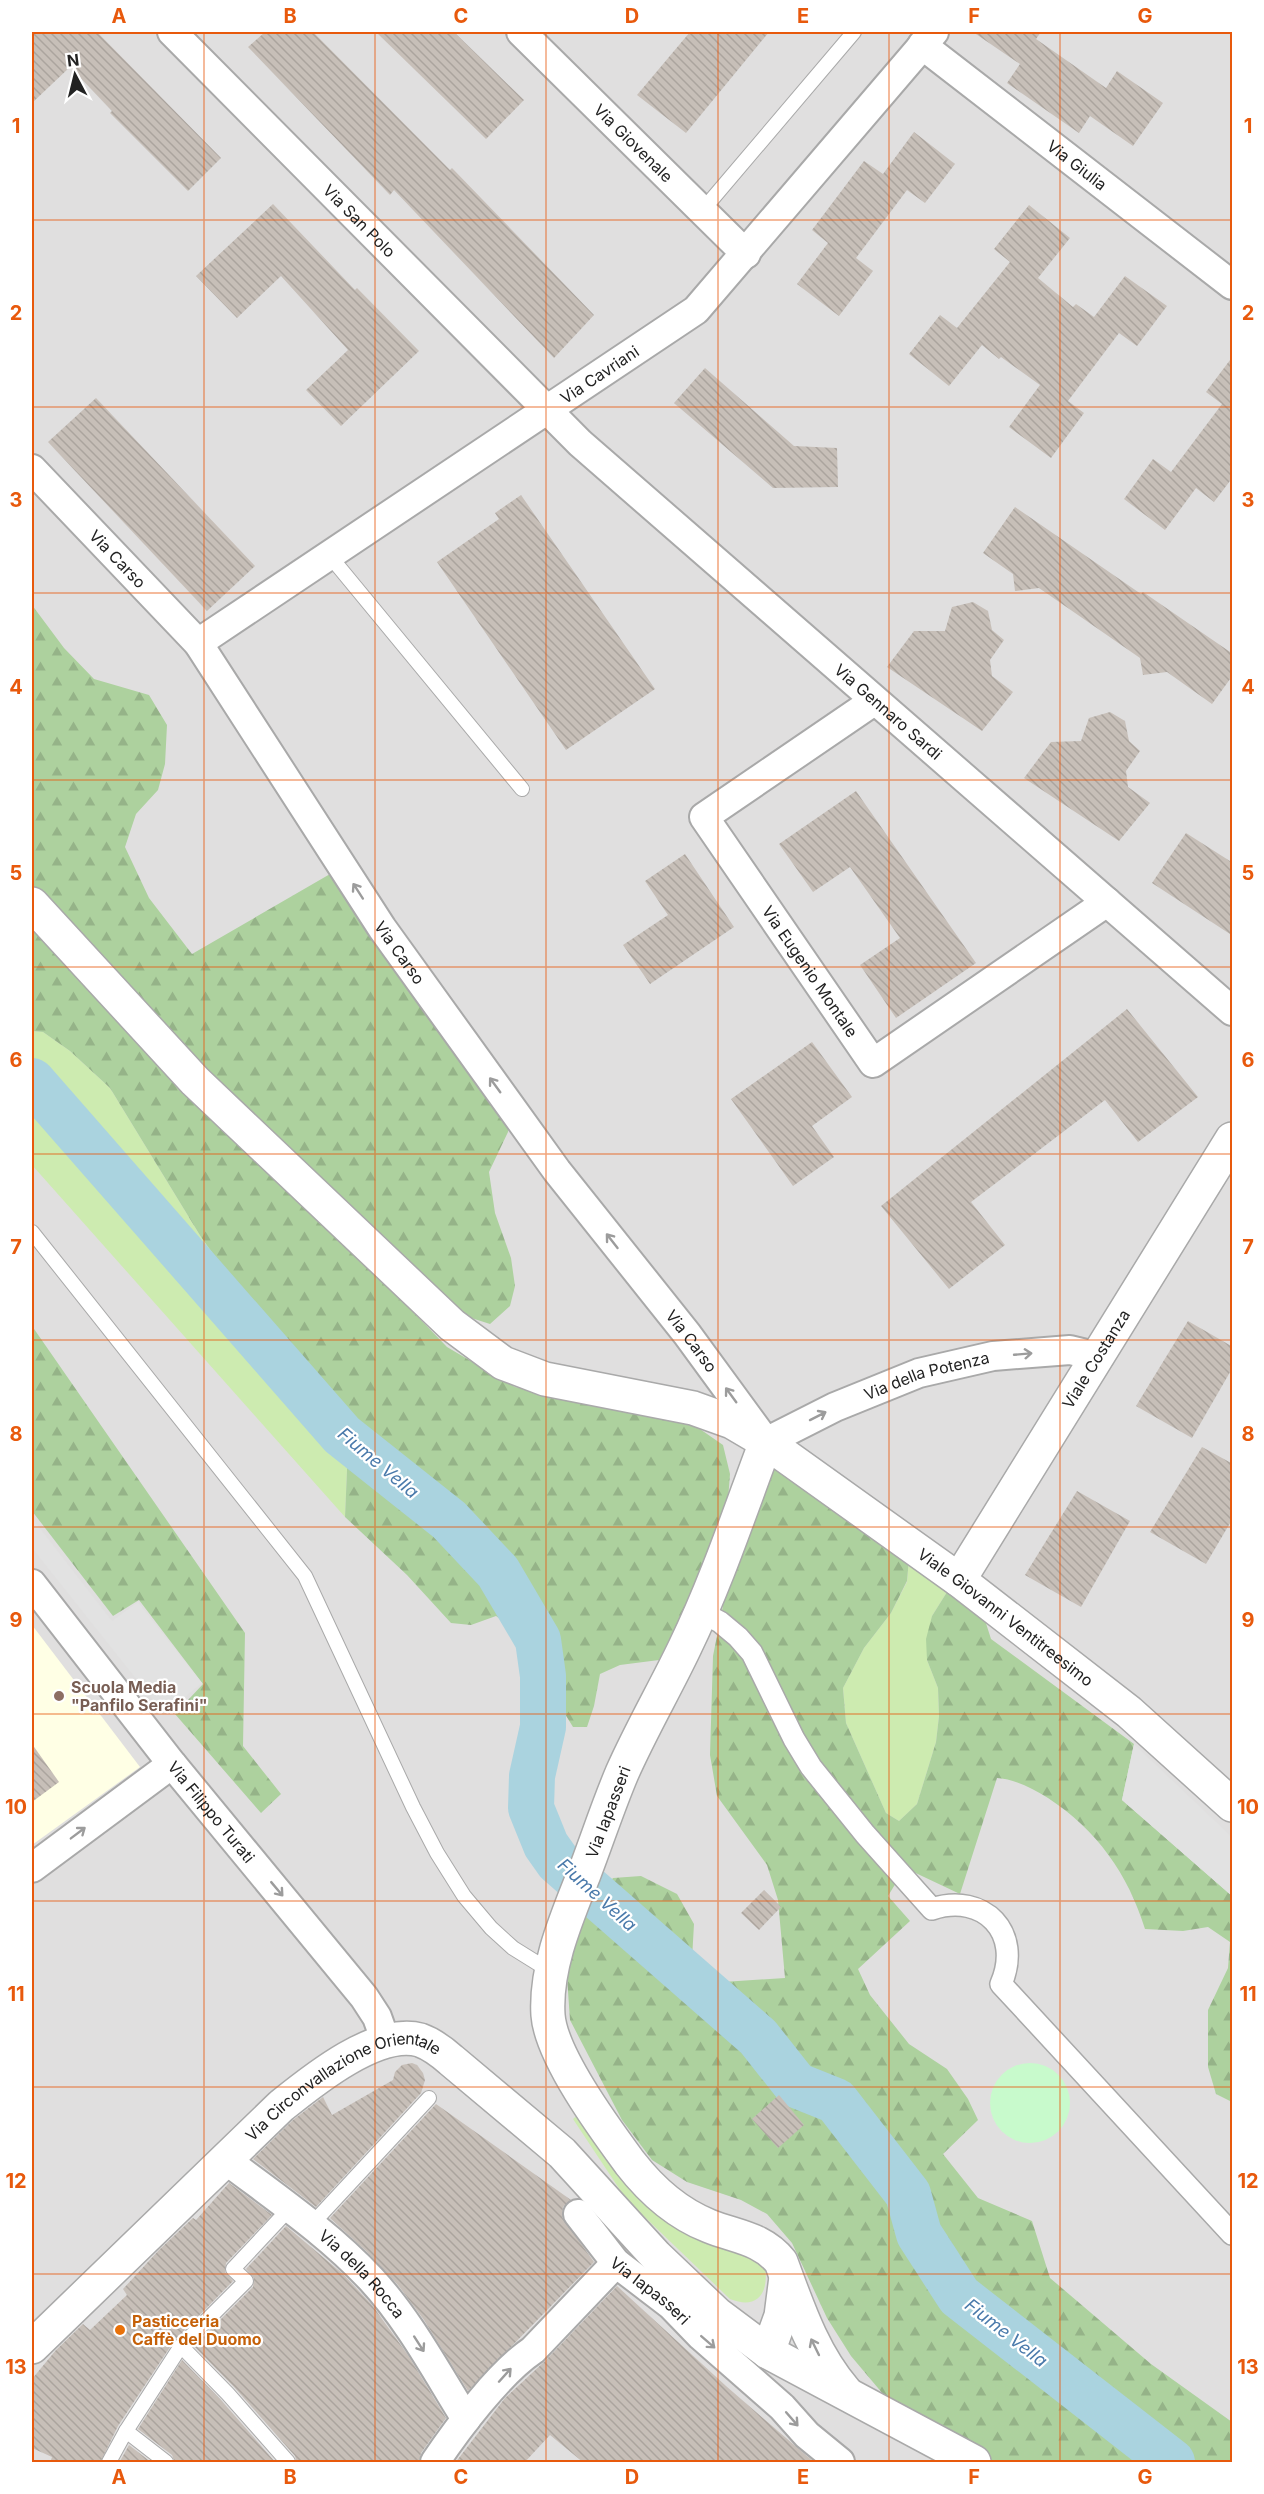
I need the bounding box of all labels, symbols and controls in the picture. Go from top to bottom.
text: A [112,4,127,28]
text: B [283,4,297,28]
text: C [454,4,468,28]
text: D [625,4,639,28]
text: E [797,4,809,28]
text: F [968,4,980,28]
text: G [1137,4,1153,28]
north arrow [45,45,105,105]
text: N [66,49,80,71]
street label: Via Giovenale [590,100,677,186]
text: 1 [12,114,20,138]
text: 1 [1244,114,1252,138]
street label: Via Giulia [1043,136,1111,194]
street label: Via San Polo [319,180,400,261]
text: 2 [10,301,22,325]
text: 2 [1242,301,1254,325]
street label: Via Cavriani [556,341,643,408]
text: 3 [10,488,22,512]
text: 3 [1242,488,1254,512]
street label: Via Carso [85,525,150,592]
street label: Via Gennaro Sardi [830,659,946,764]
text: 4 [9,675,23,699]
text: 4 [1241,675,1255,699]
text: 5 [10,861,22,885]
text: 5 [1242,861,1254,885]
one-way arrow [352,883,364,900]
street label: Via Eugenio Montale [758,902,862,1041]
street label: Via Carso [370,917,429,988]
text: 6 [10,1048,23,1072]
text: 6 [1242,1048,1255,1072]
one-way arrow [489,1077,501,1093]
one-way arrow [606,1233,619,1249]
text: 7 [10,1235,22,1259]
text: 7 [1242,1235,1254,1259]
street label: Via Carso [662,1306,722,1376]
street label: Viale Costanza [1058,1306,1134,1412]
street label: Via della Potenza [861,1347,991,1404]
one-way arrow [1013,1348,1032,1359]
one-way arrow [725,1388,737,1404]
one-way arrow [808,1410,826,1421]
text: 8 [9,1422,23,1446]
text: 8 [1241,1422,1255,1446]
water label: Fiume Vella [334,1423,423,1502]
street label: Viale Giovanni Ventitreesimo [914,1544,1097,1691]
text: 9 [10,1608,23,1632]
text: 9 [1242,1608,1255,1632]
place label: Scuola Media "Panfilo Serafini" [71,1677,208,1715]
marker: Scuola Media "Panfilo Serafini" [52,1689,66,1703]
street label: Via Filippo Turati [164,1757,259,1867]
street label: Via Iapasseri [581,1763,635,1861]
text: 10 [5,1795,27,1819]
text: 10 [1237,1795,1259,1819]
one-way arrow [70,1827,86,1840]
water label: Fiume Vella [554,1854,641,1935]
one-way arrow [270,1881,284,1896]
text: 11 [7,1982,25,2006]
text: 11 [1239,1982,1257,2006]
street label: Via Circonvallazione Orientale [241,2028,445,2145]
text: 12 [5,2169,27,2193]
text: 12 [1237,2169,1259,2193]
street label: Via della Rocca [315,2225,409,2322]
street label: Via Iapasseri [606,2252,694,2329]
water label: Fiume Vella [961,2294,1052,2371]
place label: Pasticceria Caffè del Duomo [132,2311,262,2349]
marker: Pasticceria Caffè del Duomo [113,2323,127,2337]
one-way arrow [413,2335,425,2352]
one-way arrow [700,2335,715,2349]
one-way arrow [809,2339,821,2357]
text: 13 [5,2355,27,2379]
text: 13 [1237,2355,1259,2379]
one-way arrow [498,2368,512,2383]
one-way arrow [785,2411,799,2426]
text: A [112,2465,127,2489]
text: B [283,2465,297,2489]
text: C [454,2465,468,2489]
text: D [625,2465,639,2489]
text: E [797,2465,809,2489]
text: F [968,2465,980,2489]
text: G [1137,2465,1153,2489]

